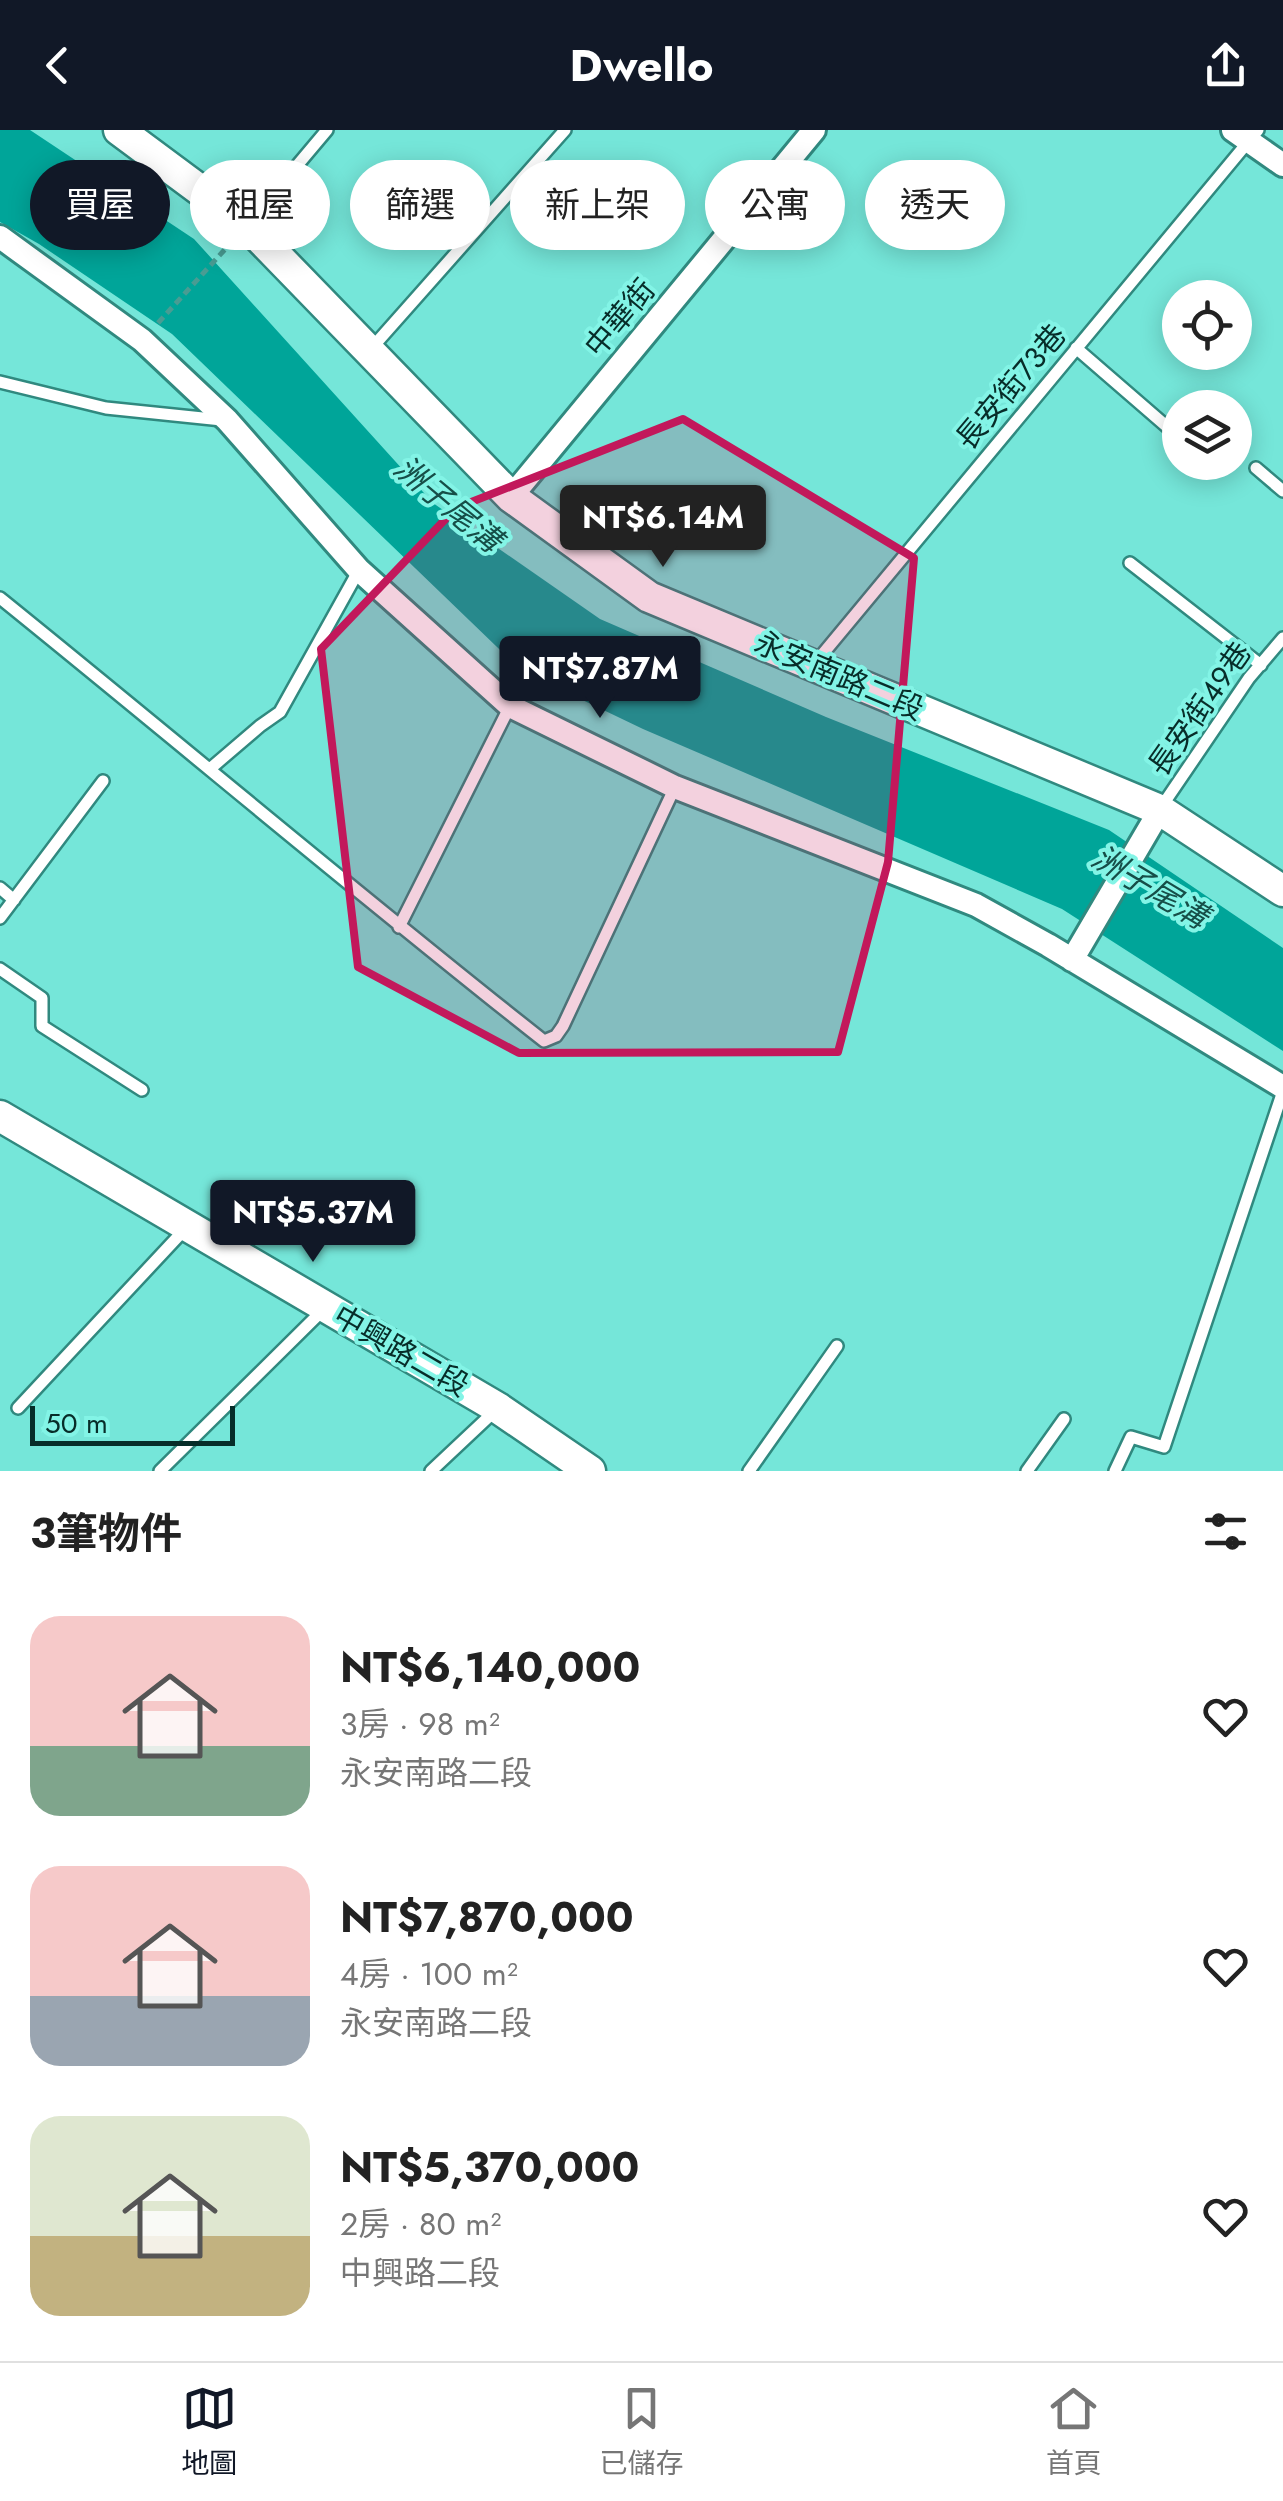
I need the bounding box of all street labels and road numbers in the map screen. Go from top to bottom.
street label: 中華街 [574,269,665,366]
street label: 長安街73巷 [945,315,1076,459]
street label: 永安南路二段 [748,621,930,730]
street label: 長安街49巷 [1138,633,1262,784]
street label: 中興路二段 [326,1294,477,1407]

